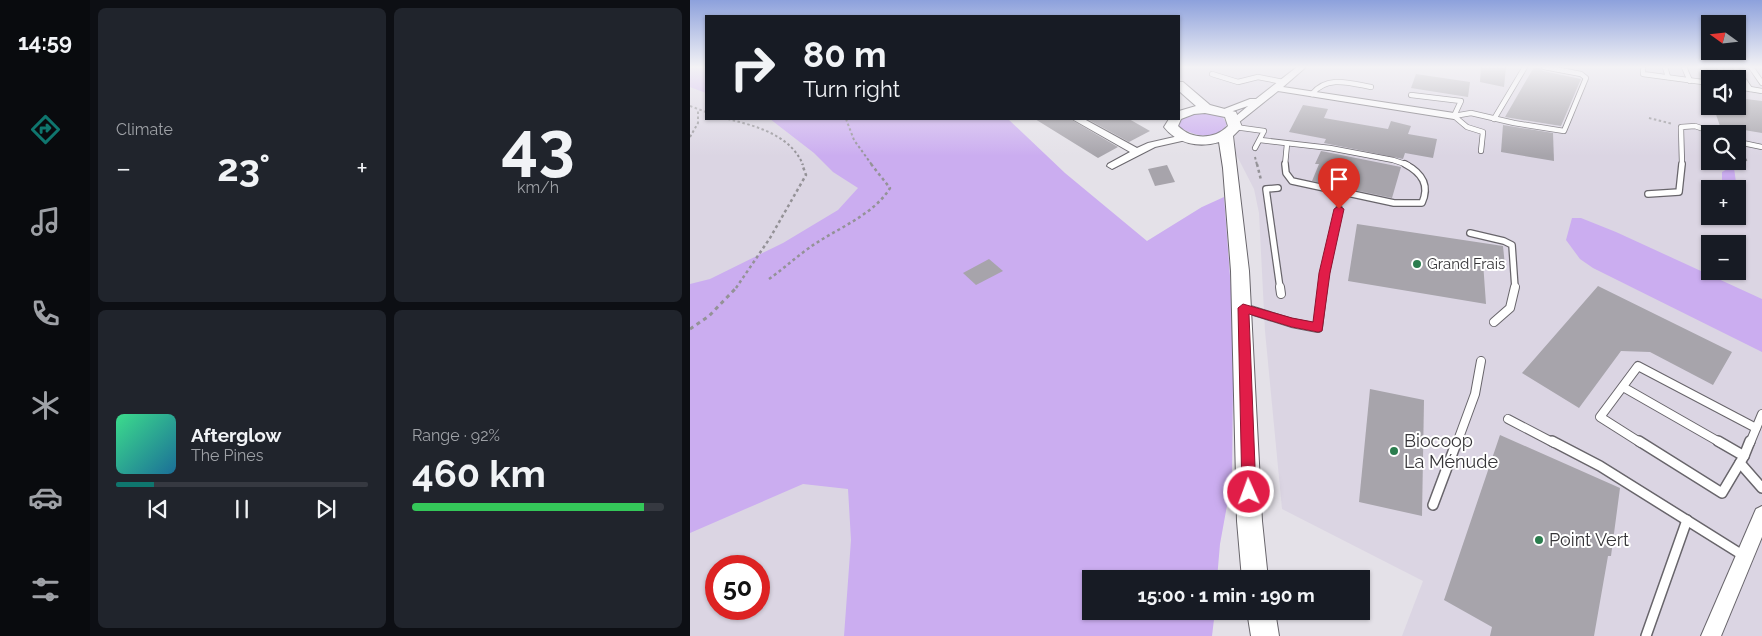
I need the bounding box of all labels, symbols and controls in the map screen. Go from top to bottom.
north arrow [1701,15,1746,60]
map controls [1701,15,1746,280]
text: 14:59 [18,29,72,55]
text: 80 m [803,34,887,75]
icon: right [720,35,785,100]
button: sound [1701,70,1746,115]
text: Turn right [803,76,900,102]
text: 43 [501,107,575,183]
icon: directions [28,112,63,147]
text: Climate [116,120,173,139]
button: search [1701,125,1746,170]
text: 23° [217,145,270,190]
text: − [116,152,131,185]
text: + [356,152,368,185]
pin [1318,158,1360,209]
icon: arrive [1325,165,1353,193]
text: km/h [517,178,559,197]
button: + [1701,180,1746,225]
icon: music [28,204,63,239]
button: − [1701,235,1746,280]
place label: Grand Frais [1427,255,1505,273]
marker: Grand Frais [1411,258,1423,270]
icon: phone [28,296,63,331]
icon: climate [28,388,63,423]
text: Afterglow [191,424,281,446]
text: Range · 92% [412,426,500,445]
place label: Biocoop La Ménude [1404,430,1498,472]
marker: Biocoop La Ménude [1388,445,1400,457]
text: The Pines [191,446,263,465]
text: 460 km [412,451,546,496]
position arrow [1222,465,1274,517]
icon: car [28,480,63,515]
icon: previous [144,495,172,523]
icon: pause [228,495,256,523]
icon: next [312,495,340,523]
place label: Point Vert [1549,529,1629,550]
marker: Point Vert [1533,534,1545,546]
speed limit sign: 50 [705,555,770,620]
icon: filters [28,572,63,607]
text: 15:00 · 1 min · 190 m [1137,584,1315,606]

